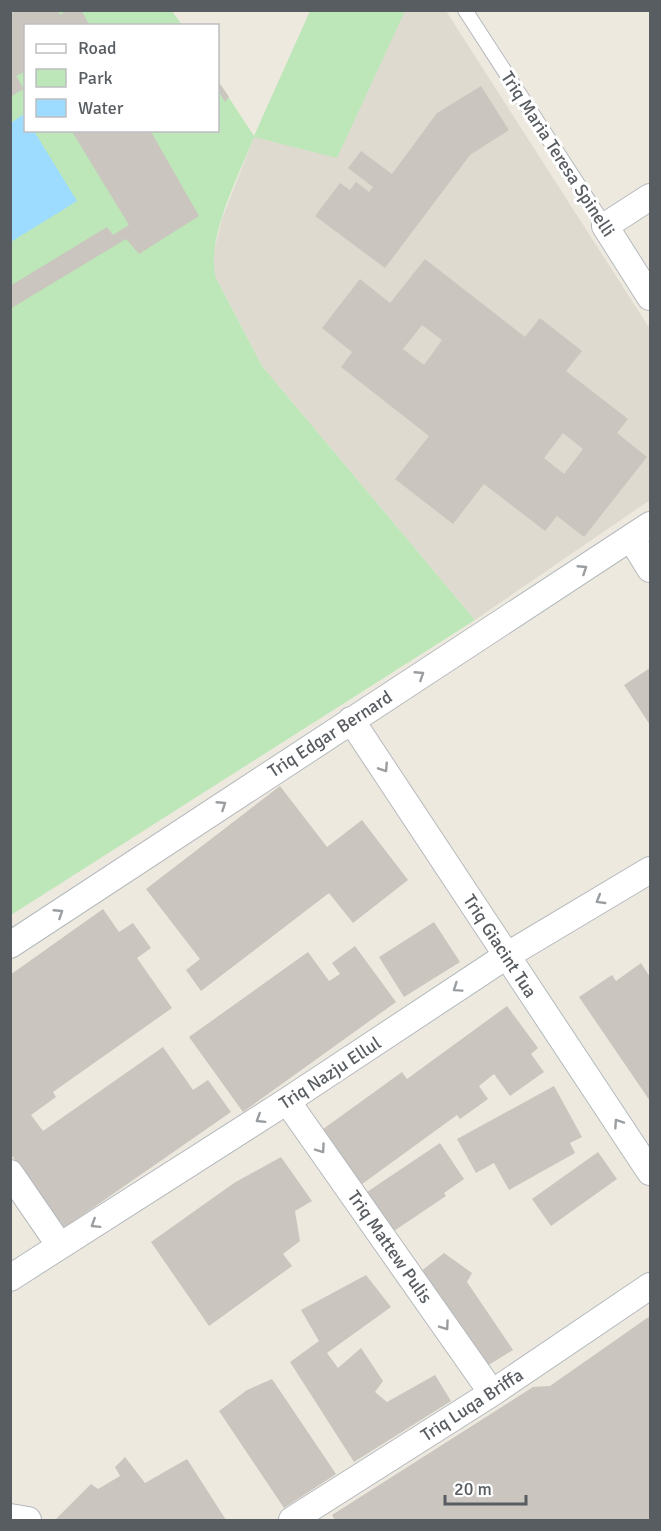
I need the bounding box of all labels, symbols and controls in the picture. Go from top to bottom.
legend [24,24,219,132]
text: Road [78,37,117,59]
text: Park [78,67,113,89]
street label: Triq Maria Teresa Spinelli [496,67,620,241]
text: Water [78,97,124,119]
one-way arrow [577,565,588,576]
one-way arrow [413,671,424,682]
street label: Triq Edgar Bernard [264,686,396,782]
one-way arrow [377,761,388,772]
one-way arrow [215,801,226,812]
street label: Triq Giacint Tua [458,890,542,1002]
one-way arrow [596,893,606,905]
one-way arrow [53,909,64,920]
one-way arrow [453,981,464,992]
street label: Triq Nazju Ellul [275,1032,385,1114]
one-way arrow [255,1112,266,1123]
one-way arrow [614,1119,625,1130]
one-way arrow [314,1143,325,1154]
street label: Triq Mattew Pulis [343,1186,437,1308]
one-way arrow [91,1216,101,1228]
one-way arrow [438,1320,449,1331]
street label: Triq Luqa Briffa [417,1364,527,1446]
scale bar [445,1468,526,1506]
text: 20 m [454,1478,492,1500]

